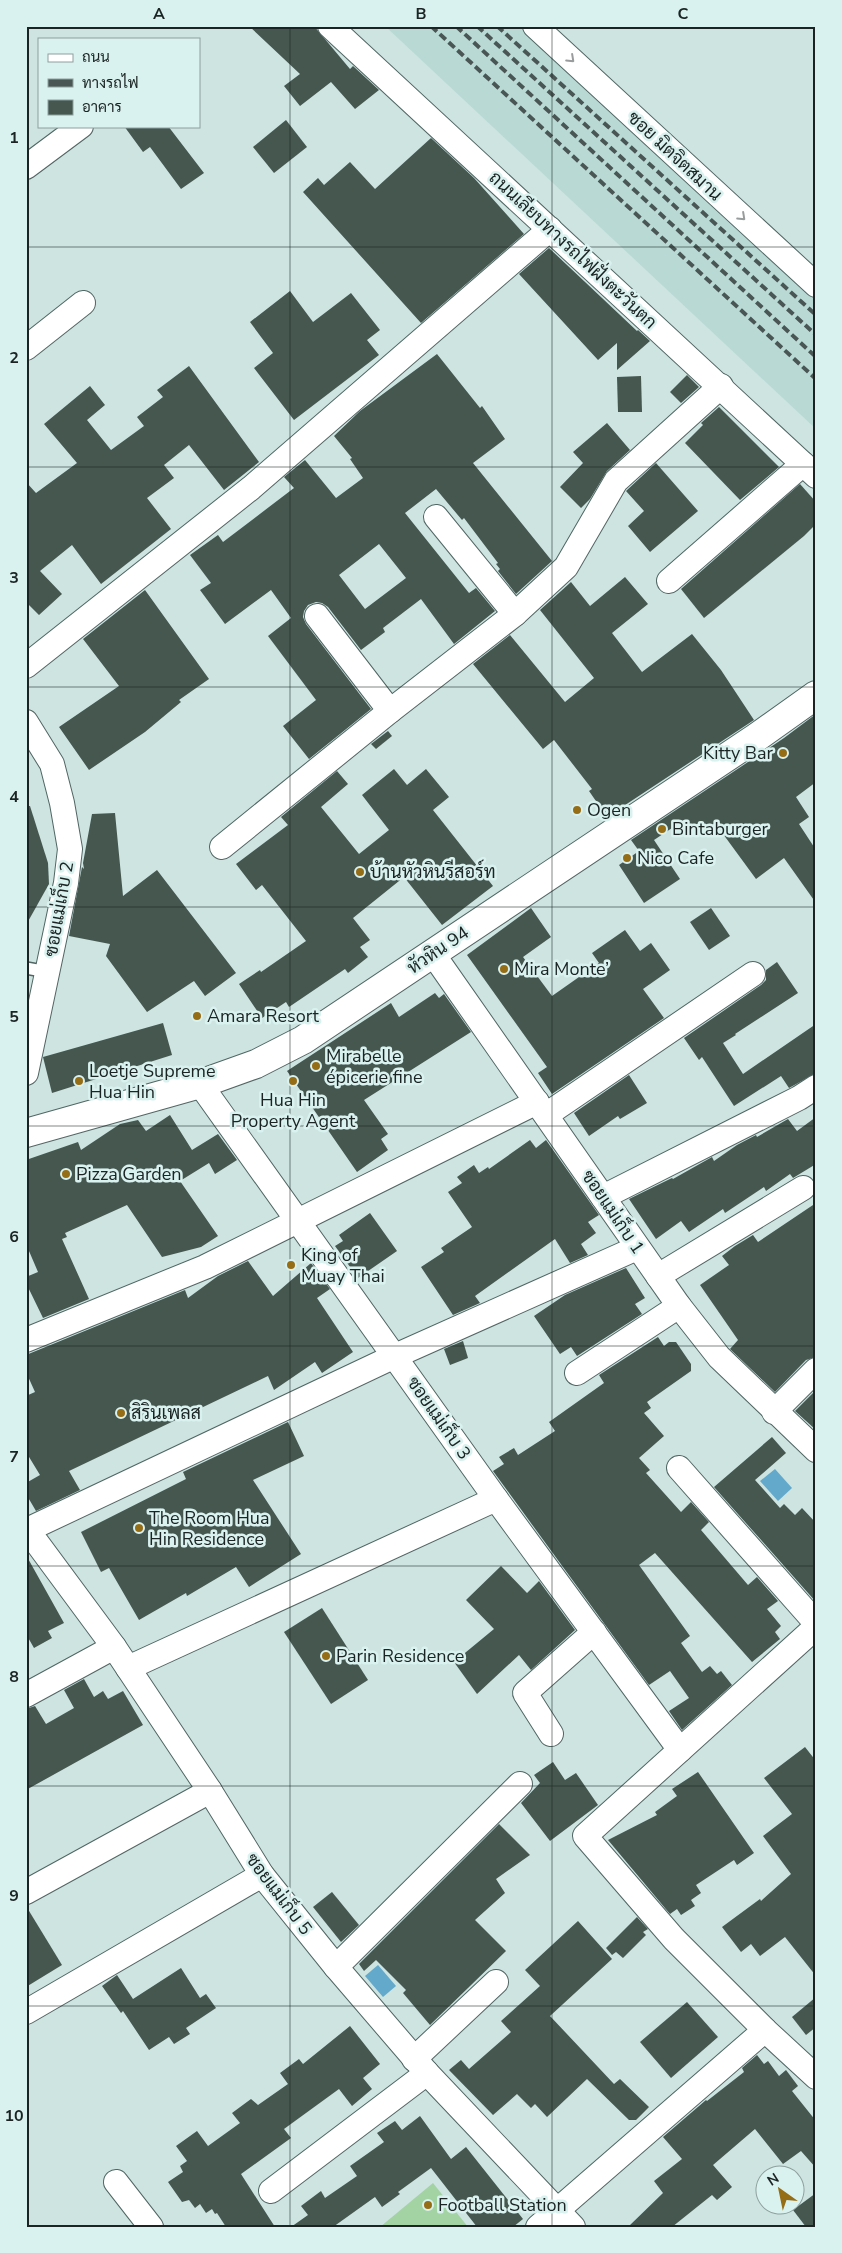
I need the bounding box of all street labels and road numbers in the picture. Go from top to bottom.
street label: ซอย มิตจิตสมาน [623,106,727,206]
street label: ถนนเลียบทางรถไฟฝั่งตะวันตก [484,163,664,334]
street label: ซอยแม่เก็บ 2 [37,859,79,959]
street label: หัวหิน 94 [402,920,474,979]
street label: ซอยแม่เก็บ 1 [576,1164,652,1259]
street label: ซอยแม่เก็บ 3 [402,1370,478,1464]
street label: ซอยแม่เก็บ 5 [240,1847,319,1940]

